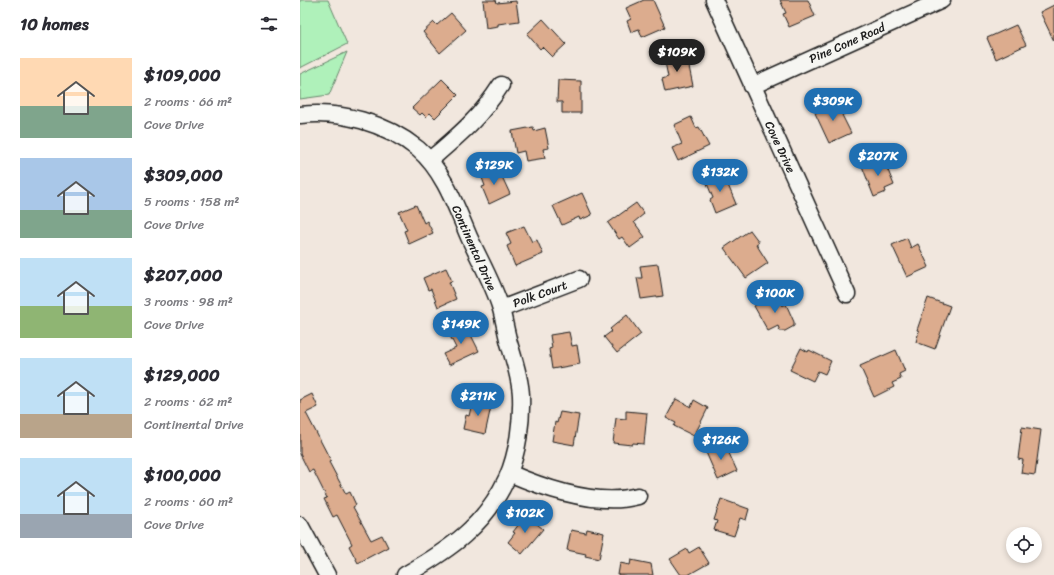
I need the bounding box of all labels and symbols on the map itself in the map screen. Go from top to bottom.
street label: Pine Cone Road [805,16,889,70]
pin: $109K [649,39,705,73]
pin: $309K [805,88,861,122]
street label: Cove Drive [758,117,802,177]
pin: $207K [850,143,906,177]
pin: $129K [466,152,522,186]
pin: $132K [692,159,748,193]
street label: Continental Drive [445,202,503,295]
street label: Polk Court [510,274,570,314]
pin: $100K [747,280,803,314]
pin: $149K [433,311,489,345]
pin: $211K [450,383,506,417]
pin: $126K [693,427,749,461]
pin: $102K [497,500,553,534]

